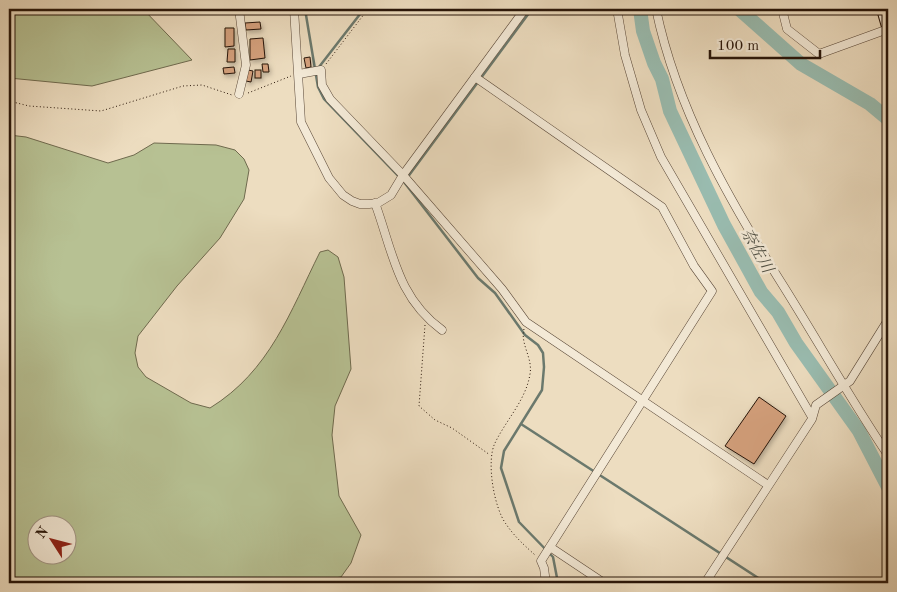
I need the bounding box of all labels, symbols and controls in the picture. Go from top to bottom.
scale bar [710,28,820,60]
text: 100 m [717,39,759,54]
water label: 奈佐川 [738,225,778,278]
north arrow [28,514,78,564]
text: N [33,524,51,541]

